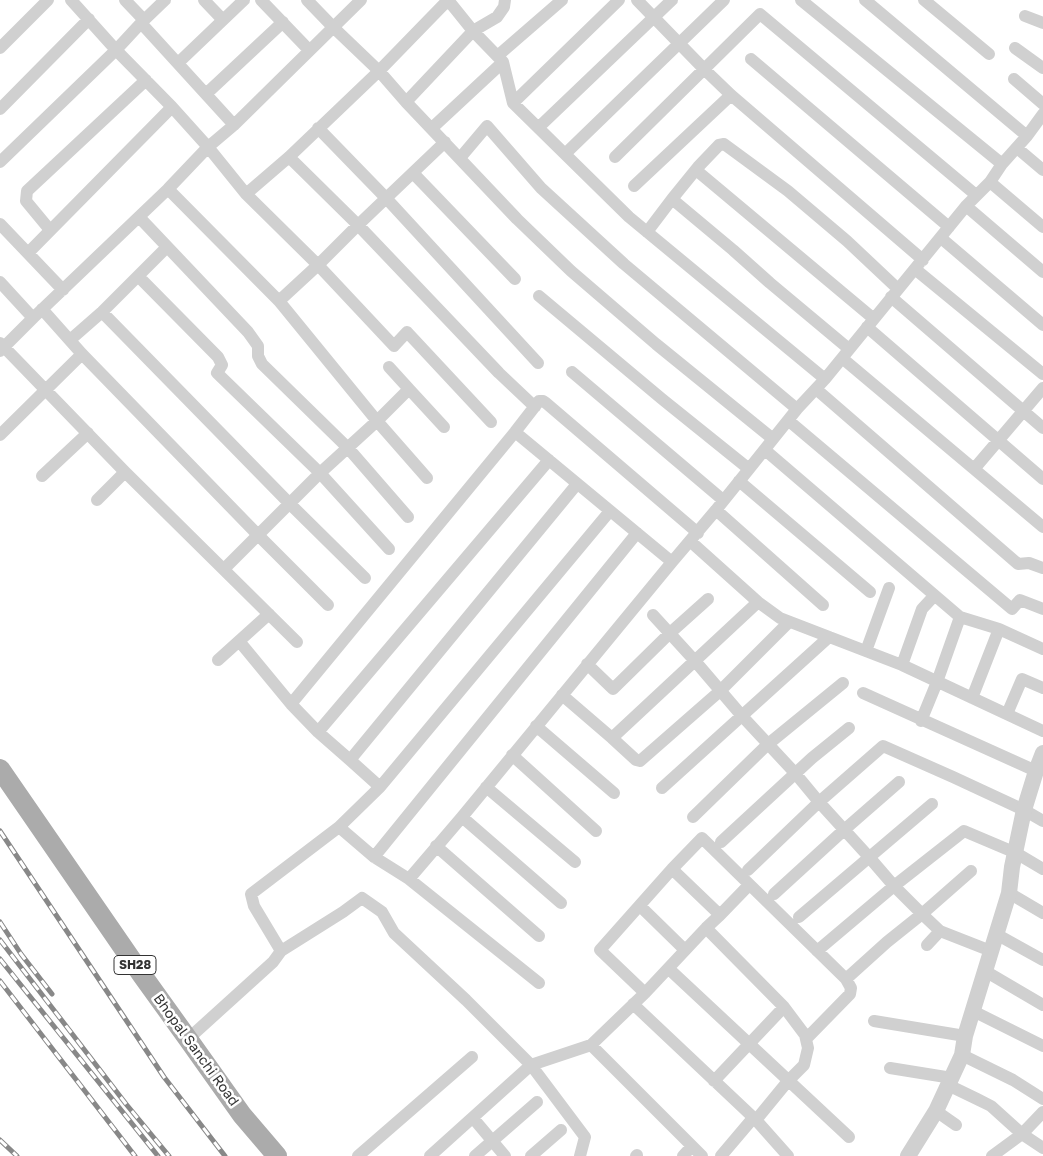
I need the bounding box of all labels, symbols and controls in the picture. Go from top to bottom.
road number: SH28 [114,956,156,974]
street label: Bhopal Sanchi Road [150,991,242,1109]

